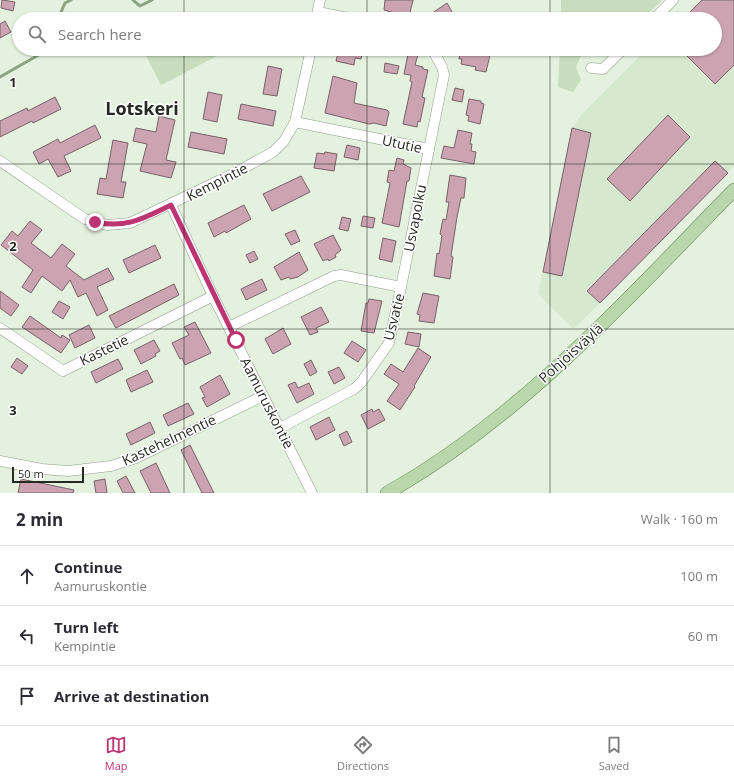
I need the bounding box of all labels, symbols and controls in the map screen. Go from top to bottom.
search box [12,12,722,56]
icon: search [26,23,48,45]
text: Search here [58,24,142,44]
text: 1 [9,73,17,91]
district label: Lotskeri [105,96,179,120]
street label: Ututie [380,130,424,157]
street label: Kempintie [183,158,251,205]
street label: Usvapolku [399,183,430,253]
route end [86,213,104,231]
text: 2 [9,237,17,255]
street label: Usvatie [378,291,409,342]
street label: Pohjoisväylä [534,319,607,387]
street label: Kastetie [76,329,132,370]
route start [227,331,245,349]
street label: Aamuruskontie [236,354,299,452]
text: 3 [9,401,17,419]
street label: Kastehelmentie [119,409,219,470]
scale bar [12,465,84,484]
text: 50 m [18,466,44,481]
text: 2 min [16,508,63,531]
text: Walk · 160 m [641,510,718,528]
text: Continue [54,557,122,577]
icon: ahead [16,565,38,587]
text: 100 m [680,567,718,585]
text: Aamuruskontie [54,577,147,595]
text: Turn left [54,617,119,637]
icon: left [16,625,38,647]
text: 60 m [688,627,718,645]
text: Kempintie [54,637,116,655]
icon: arrive [16,685,38,707]
text: Arrive at destination [54,686,209,706]
tab: Map [105,734,128,773]
tab: Directions [337,734,389,773]
tab: Saved [599,734,629,773]

